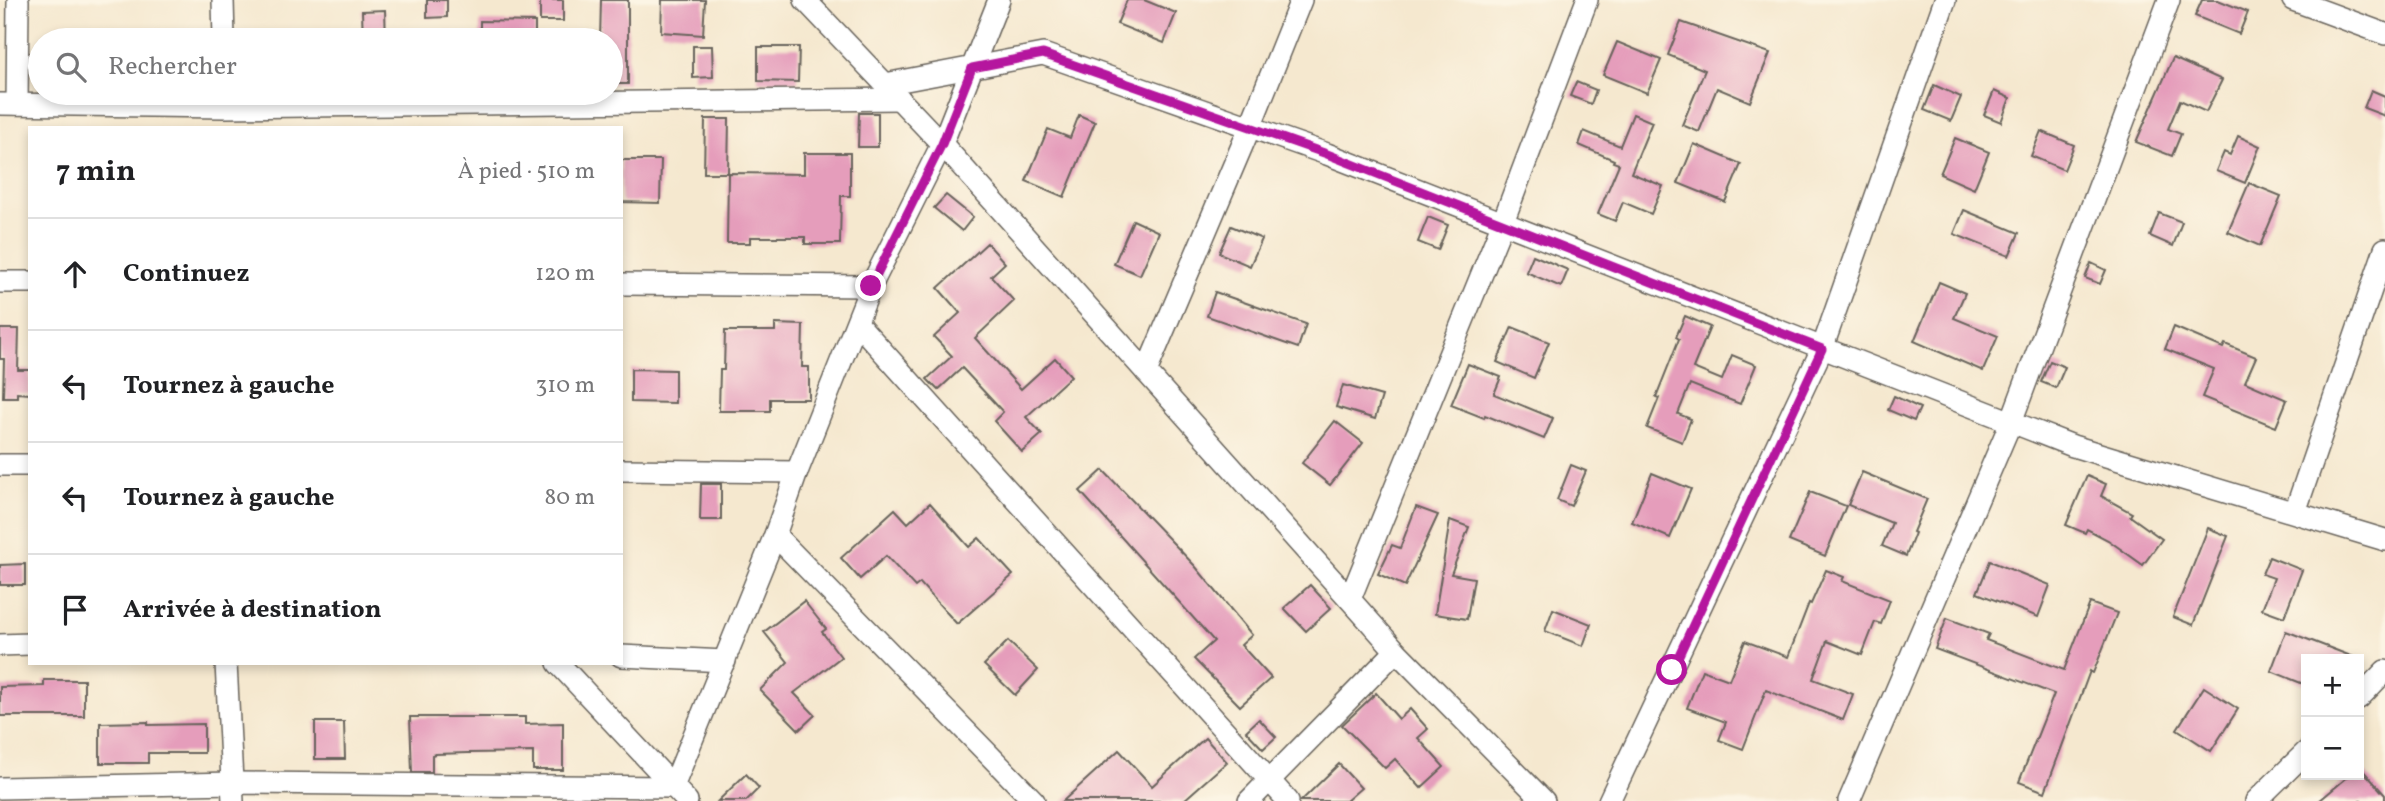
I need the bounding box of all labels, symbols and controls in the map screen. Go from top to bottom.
search box [28,28,623,105]
icon: search [52,48,90,86]
text: Rechercher [108,49,237,85]
text: 7 min [56,151,136,193]
text: À pied · 510 m [458,156,595,188]
icon: ahead [56,255,94,293]
text: Continuez [123,256,249,292]
text: 120 m [535,258,595,290]
route end [855,270,886,301]
icon: left [56,367,94,405]
text: Tournez à gauche [123,368,335,404]
text: 310 m [535,370,595,402]
icon: left [56,479,94,517]
text: Tournez à gauche [123,480,335,516]
text: 80 m [545,482,595,514]
icon: arrive [56,591,94,629]
text: Arrivée à destination [123,592,382,628]
route start [1656,654,1687,685]
map controls [2301,654,2364,780]
button: + [2301,654,2364,717]
button: − [2301,717,2364,780]

